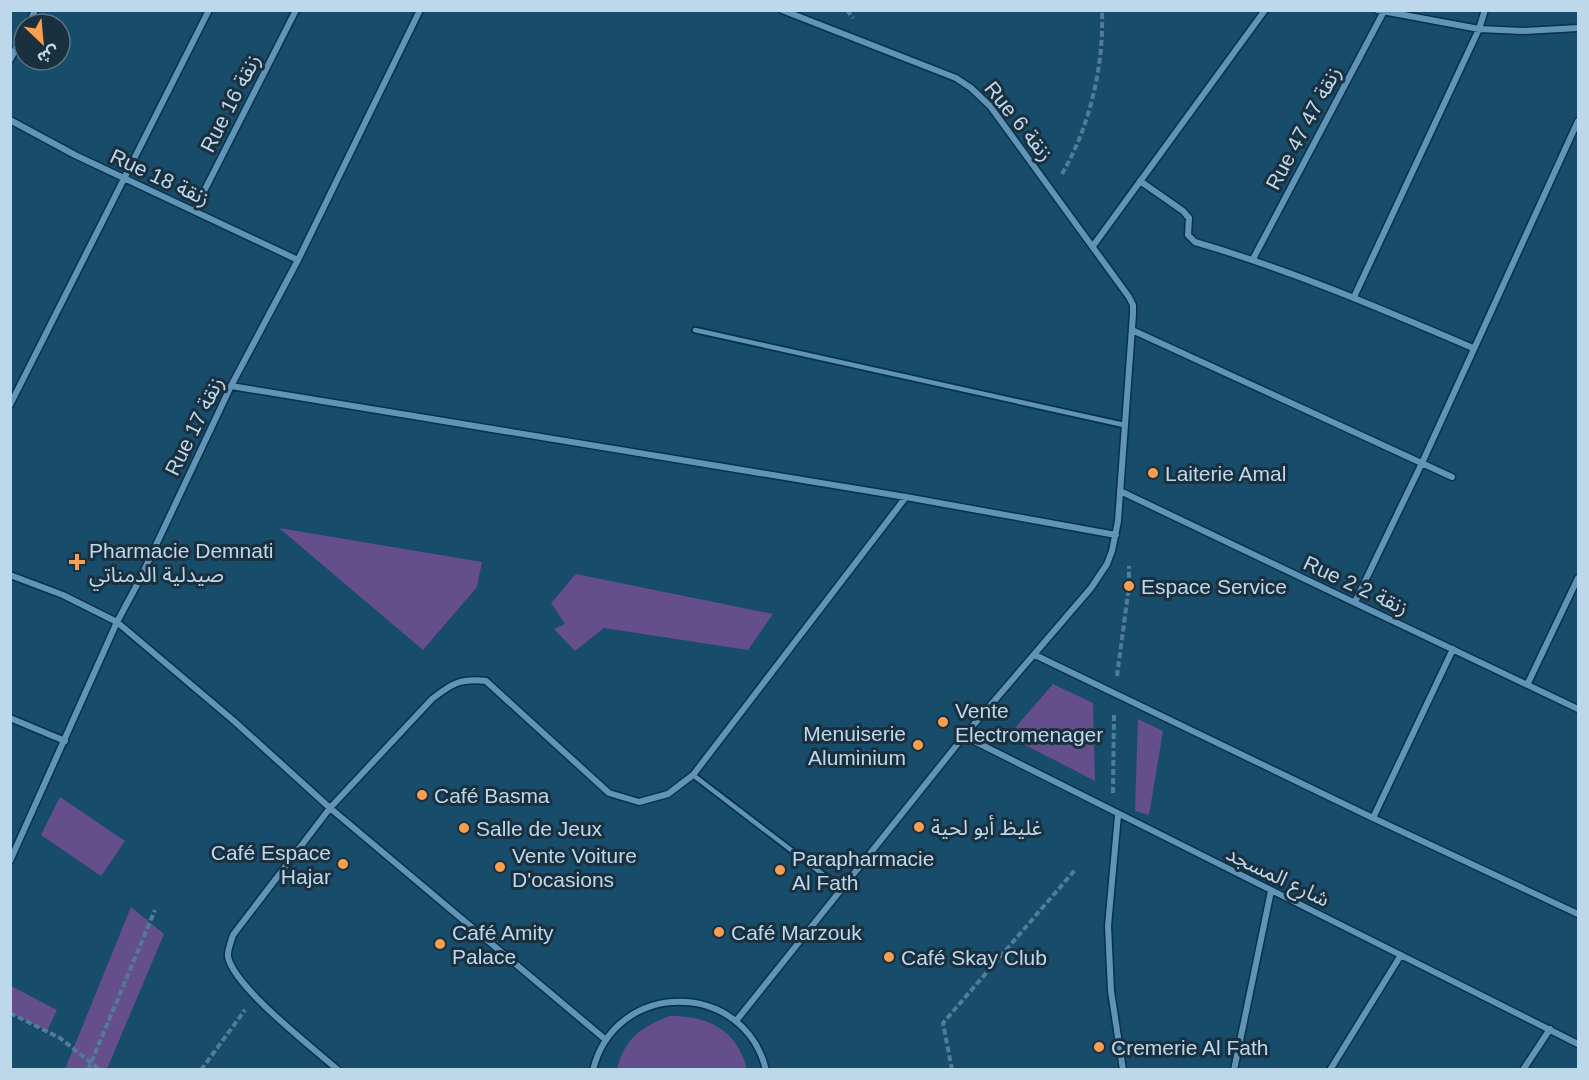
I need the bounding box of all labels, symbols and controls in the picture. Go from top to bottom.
north arrow [12,12,72,72]
text: ش [34,42,62,68]
street label: Rue 16 زنقة [195,50,265,156]
street label: Rue 47 زنقة 47 [1261,63,1346,194]
street label: Rue 6 زنقة [979,77,1058,166]
street label: Rue 18 زنقة [106,144,213,211]
street label: Rue 17 زنقة [160,373,229,480]
place label: Laiterie Amal [1165,462,1286,485]
marker: Laiterie Amal [1146,466,1160,480]
place label: Pharmacie Demnati صيدلية الدمناتي [89,539,273,590]
street label: Rue 2 زنقة 2 [1300,551,1412,620]
marker: Pharmacie Demnati صيدلية الدمناتي [70,555,84,569]
place label: Espace Service [1141,575,1287,598]
marker: Espace Service [1122,579,1136,593]
place label: Vente Electromenager [955,699,1103,746]
marker: Vente Electromenager [936,715,950,729]
place label: Menuiserie Aluminium [803,722,906,769]
marker: Menuiserie Aluminium [911,738,925,752]
place label: Café Basma [434,784,550,807]
marker: Café Basma [415,788,429,802]
place label: غليظ أبو لحية [931,815,1042,840]
place label: Salle de Jeux [476,817,603,840]
marker: غليظ أبو لحية [912,820,926,834]
marker: Salle de Jeux [457,821,471,835]
place label: Café Espace Hajar [211,841,331,888]
street label: شارع المسجد [1221,841,1333,914]
place label: Vente Voiture D'ocasions [512,844,637,891]
place label: Parapharmacie Al Fath [792,847,934,894]
marker: Café Espace Hajar [336,857,350,871]
marker: Vente Voiture D'ocasions [493,860,507,874]
marker: Parapharmacie Al Fath [773,863,787,877]
place label: Café Amity Palace [452,921,554,968]
place label: Café Marzouk [731,921,862,944]
marker: Café Marzouk [712,925,726,939]
marker: Café Amity Palace [433,937,447,951]
place label: Café Skay Club [901,946,1047,969]
marker: Café Skay Club [882,950,896,964]
place label: Cremerie Al Fath [1111,1036,1269,1059]
marker: Cremerie Al Fath [1092,1040,1106,1054]

